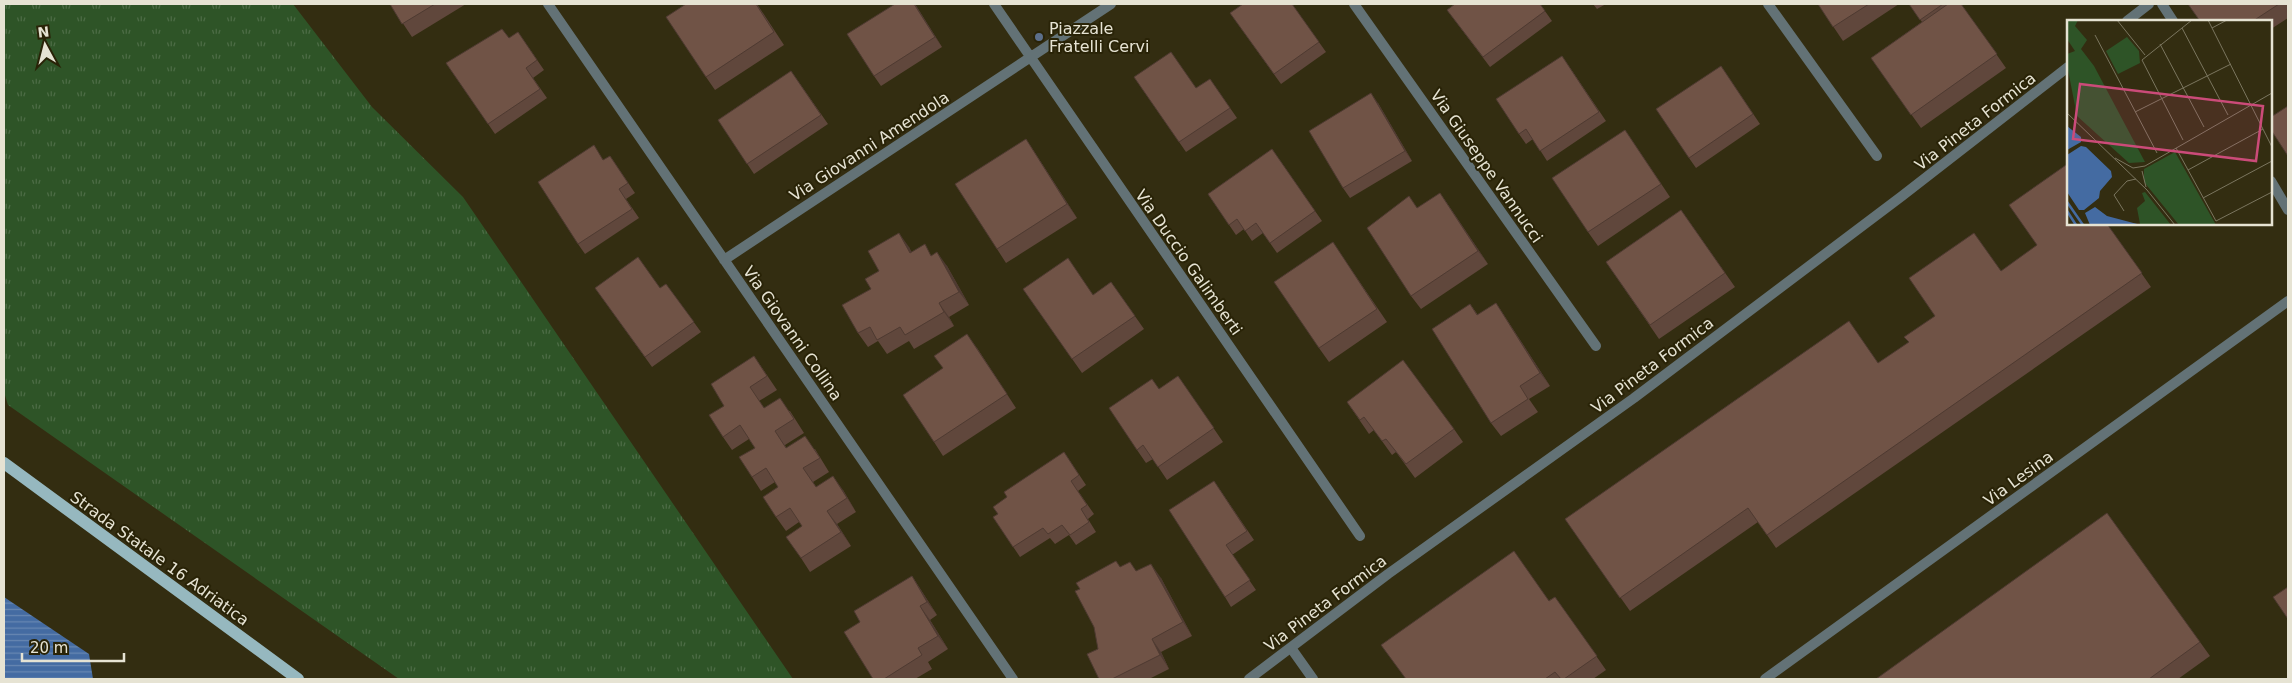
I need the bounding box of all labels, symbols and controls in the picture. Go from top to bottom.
place label: Piazzale Fratelli Cervi [1049,19,1149,56]
north arrow [20,20,70,70]
inset map [2067,20,2272,225]
text: N [37,23,50,41]
marker: Piazzale Fratelli Cervi [1033,31,1045,43]
street label: Via Pineta Formica [1911,68,2040,174]
street label: Via Giuseppe Vannucci [1427,86,1547,246]
street label: Via Giovanni Amendola [786,88,953,205]
street label: Via Duccio Galimberti [1131,186,1246,339]
street label: Via Giovanni Collina [739,262,846,404]
street label: Via Pineta Formica [1587,313,1717,418]
street label: Via Lesina [1980,447,2057,510]
street label: Strada Statale 16 Adriatica [67,487,253,630]
street label: Via Pineta Formica [1260,551,1390,656]
scale bar [22,630,125,662]
text: 20 m [30,639,68,657]

